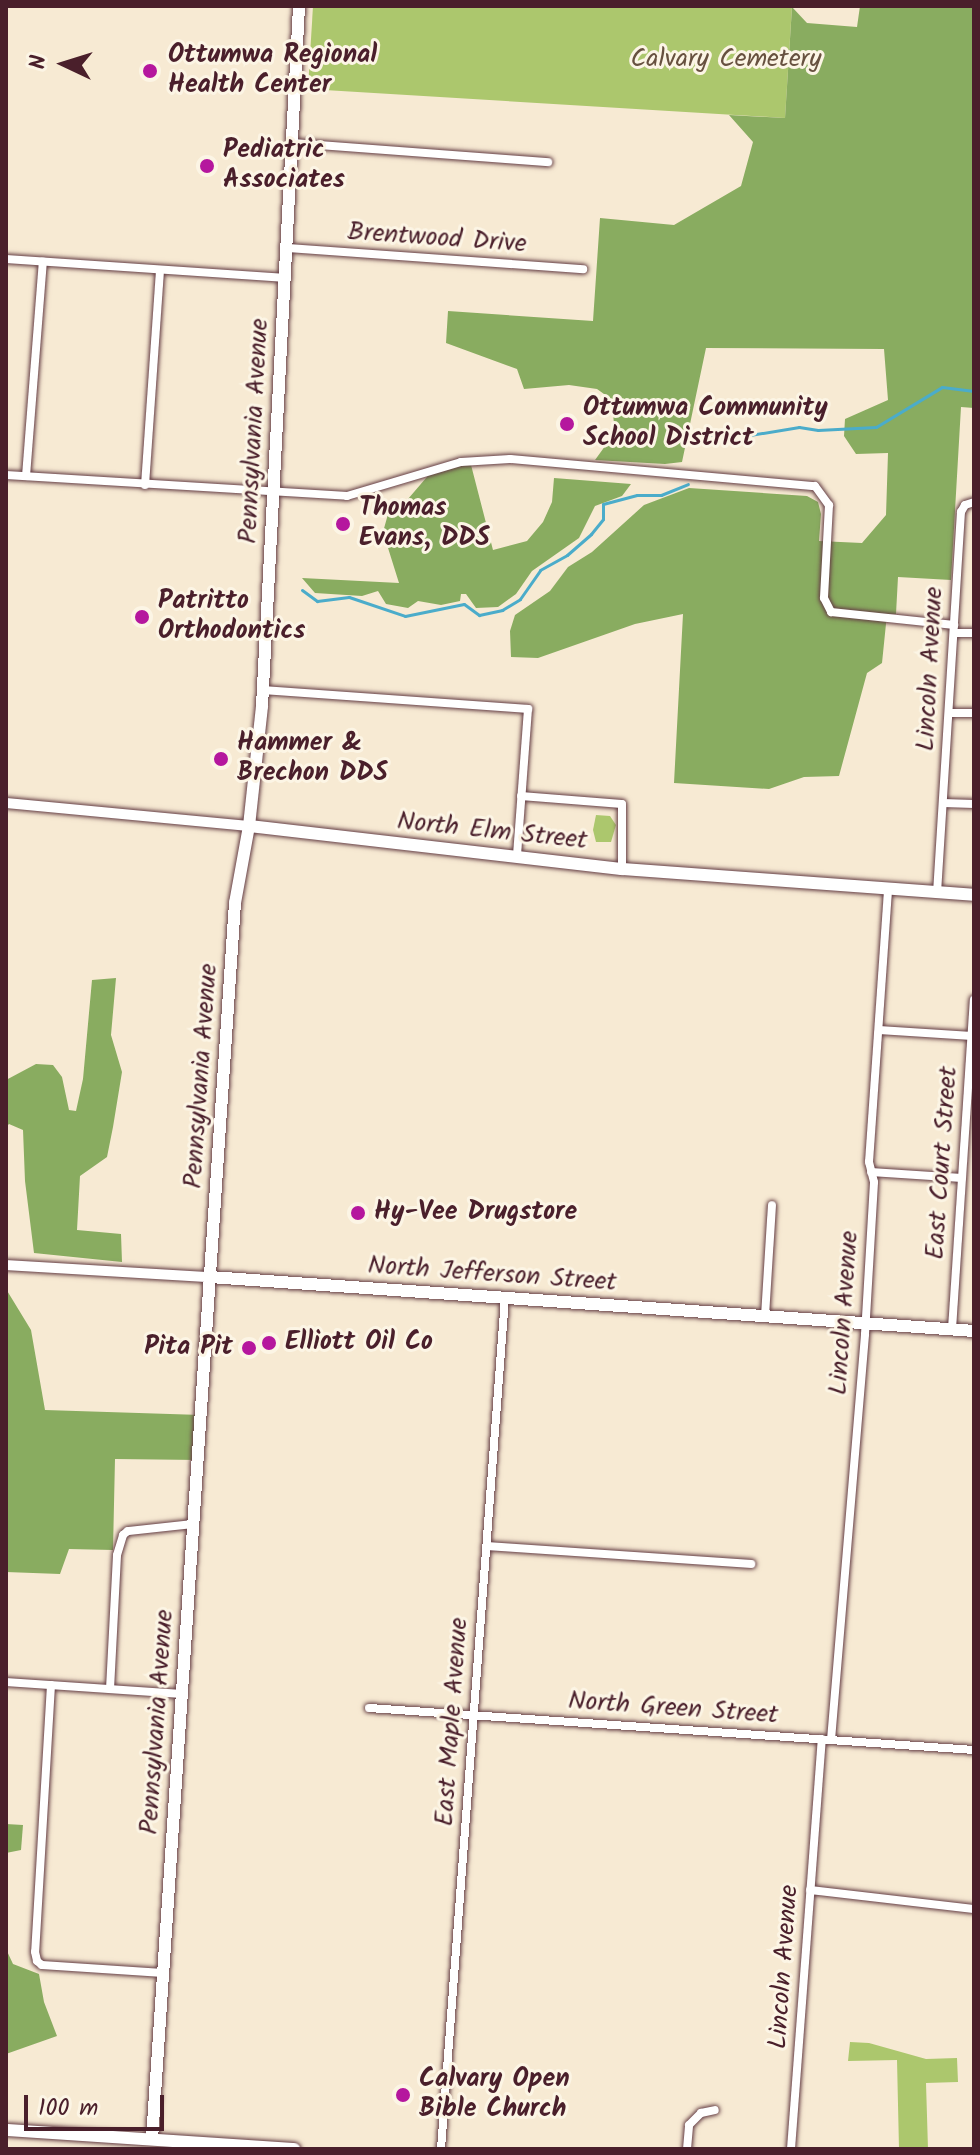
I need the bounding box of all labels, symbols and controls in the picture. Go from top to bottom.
north arrow [24,24,104,104]
place label: Ottumwa Regional Health Center [168,40,377,102]
park label: Calvary Cemetery [631,44,821,76]
text: N [22,54,58,70]
marker: Ottumwa Regional Health Center [139,60,161,82]
place label: Pediatric Associates [223,135,345,196]
marker: Pediatric Associates [198,157,216,175]
street label: Brentwood Drive [346,217,528,261]
street label: Pennsylvania Avenue [234,318,276,544]
place label: Ottumwa Community School District [583,393,828,454]
marker: Ottumwa Community School District [558,415,576,433]
place label: Thomas Evans, DDS [359,493,490,554]
marker: Thomas Evans, DDS [334,515,352,533]
place label: Patritto Orthodontics [158,586,305,648]
street label: Lincoln Avenue [911,586,951,752]
marker: Patritto Orthodontics [133,608,151,626]
place label: Hammer & Brechon DDS [237,728,388,790]
marker: Hammer & Brechon DDS [212,750,230,768]
street label: North Elm Street [395,807,589,857]
street label: Pennsylvania Avenue [179,962,225,1190]
street label: East Court Street [921,1065,965,1261]
place label: Hy-Vee Drugstore [374,1197,577,1229]
marker: Hy-Vee Drugstore [349,1204,367,1222]
street label: Lincoln Avenue [824,1230,866,1396]
street label: North Jefferson Street [367,1251,617,1299]
place label: Elliott Oil Co [285,1327,433,1359]
place label: Pita Pit [144,1332,233,1364]
marker: Elliott Oil Co [260,1334,278,1352]
marker: Pita Pit [240,1339,258,1357]
street label: Pennsylvania Avenue [135,1608,181,1836]
street label: East Maple Avenue [430,1617,476,1827]
street label: North Green Street [567,1686,779,1732]
street label: Lincoln Avenue [764,1884,806,2050]
place label: Calvary Open Bible Church [419,2064,570,2126]
scale bar [28,2079,168,2129]
marker: Calvary Open Bible Church [394,2086,412,2104]
text: 100 m [38,2089,98,2128]

